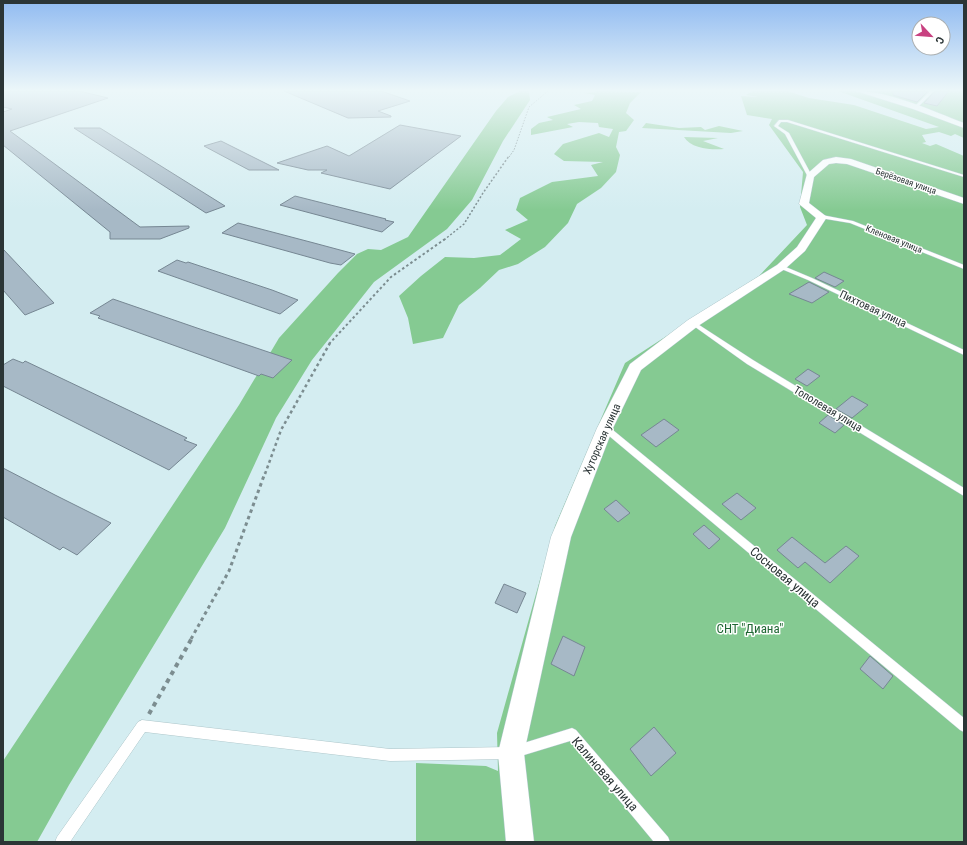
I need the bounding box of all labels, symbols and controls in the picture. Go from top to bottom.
north arrow [911,16,951,56]
text: С [932,34,947,46]
street label: Берёзовая улица [874,166,938,196]
street label: Кленовая улица [864,223,924,255]
street label: Пихтовая улица [837,288,909,330]
street label: Тополевая улица [791,383,865,435]
street label: Хуторская улица [581,402,623,476]
street label: Сосновая улица [747,543,823,611]
park label: СНТ "Диана" [717,621,783,636]
street label: Калиновая улица [569,734,641,814]

